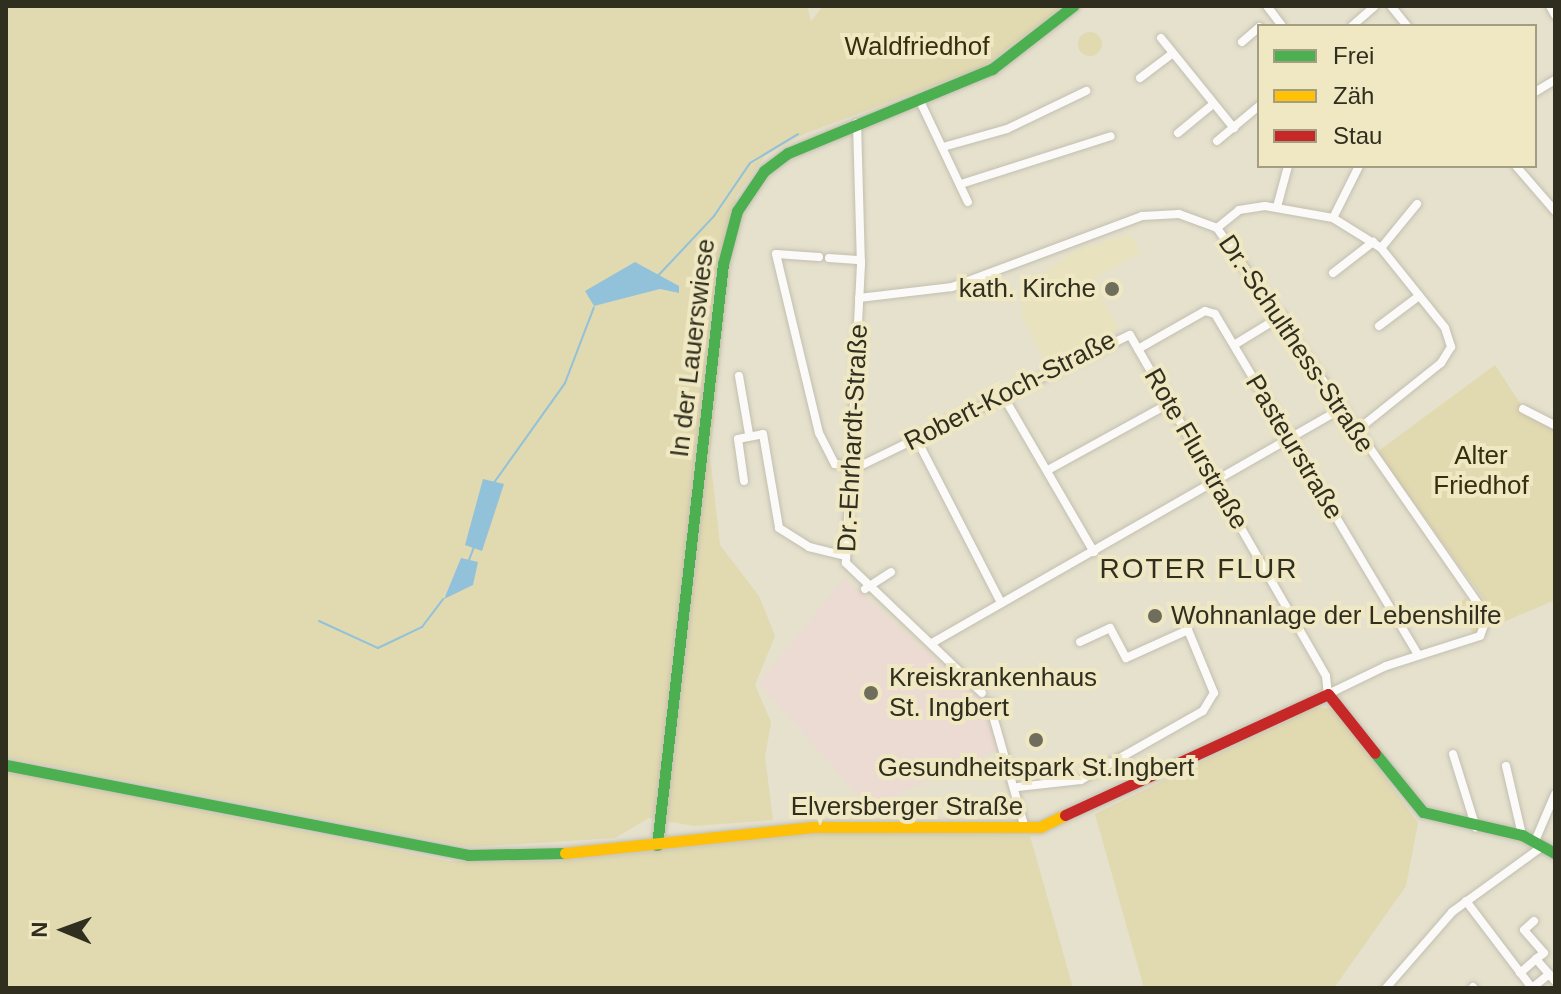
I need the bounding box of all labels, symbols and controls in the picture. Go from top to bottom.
legend [1257,24,1537,168]
park label: Waldfriedhof [845,31,989,63]
text: Frei [1333,42,1374,69]
text: Zäh [1333,82,1374,109]
text: Stau [1333,122,1382,149]
street label: Dr.-Schulthess-Straße [1212,229,1380,459]
street label: In der Lauerswiese [664,237,722,459]
place label: kath. Kirche [959,273,1096,305]
marker: kath. Kirche [1103,280,1121,298]
street label: Dr.-Ehrhardt-Straße [831,323,875,553]
street label: Robert-Koch-Straße [899,324,1121,458]
street label: Rote Flurstraße [1137,363,1255,535]
street label: Pasteurstraße [1239,369,1349,525]
park label: Alter Friedhof [1433,440,1529,502]
district label: ROTER FLUR [1100,552,1298,586]
place label: Wohnanlage der Lebenshilfe [1171,600,1502,632]
marker: Wohnanlage der Lebenshilfe [1146,607,1164,625]
place label: Kreiskrankenhaus St. Ingbert [889,662,1097,724]
marker: Kreiskrankenhaus St. Ingbert [860,682,882,704]
marker: Gesundheitspark St.Ingbert [1027,731,1045,749]
place label: Gesundheitspark St.Ingbert [878,752,1194,784]
street label: Elversberger Straße [791,791,1023,823]
north arrow [24,890,104,970]
text: N [27,921,52,938]

